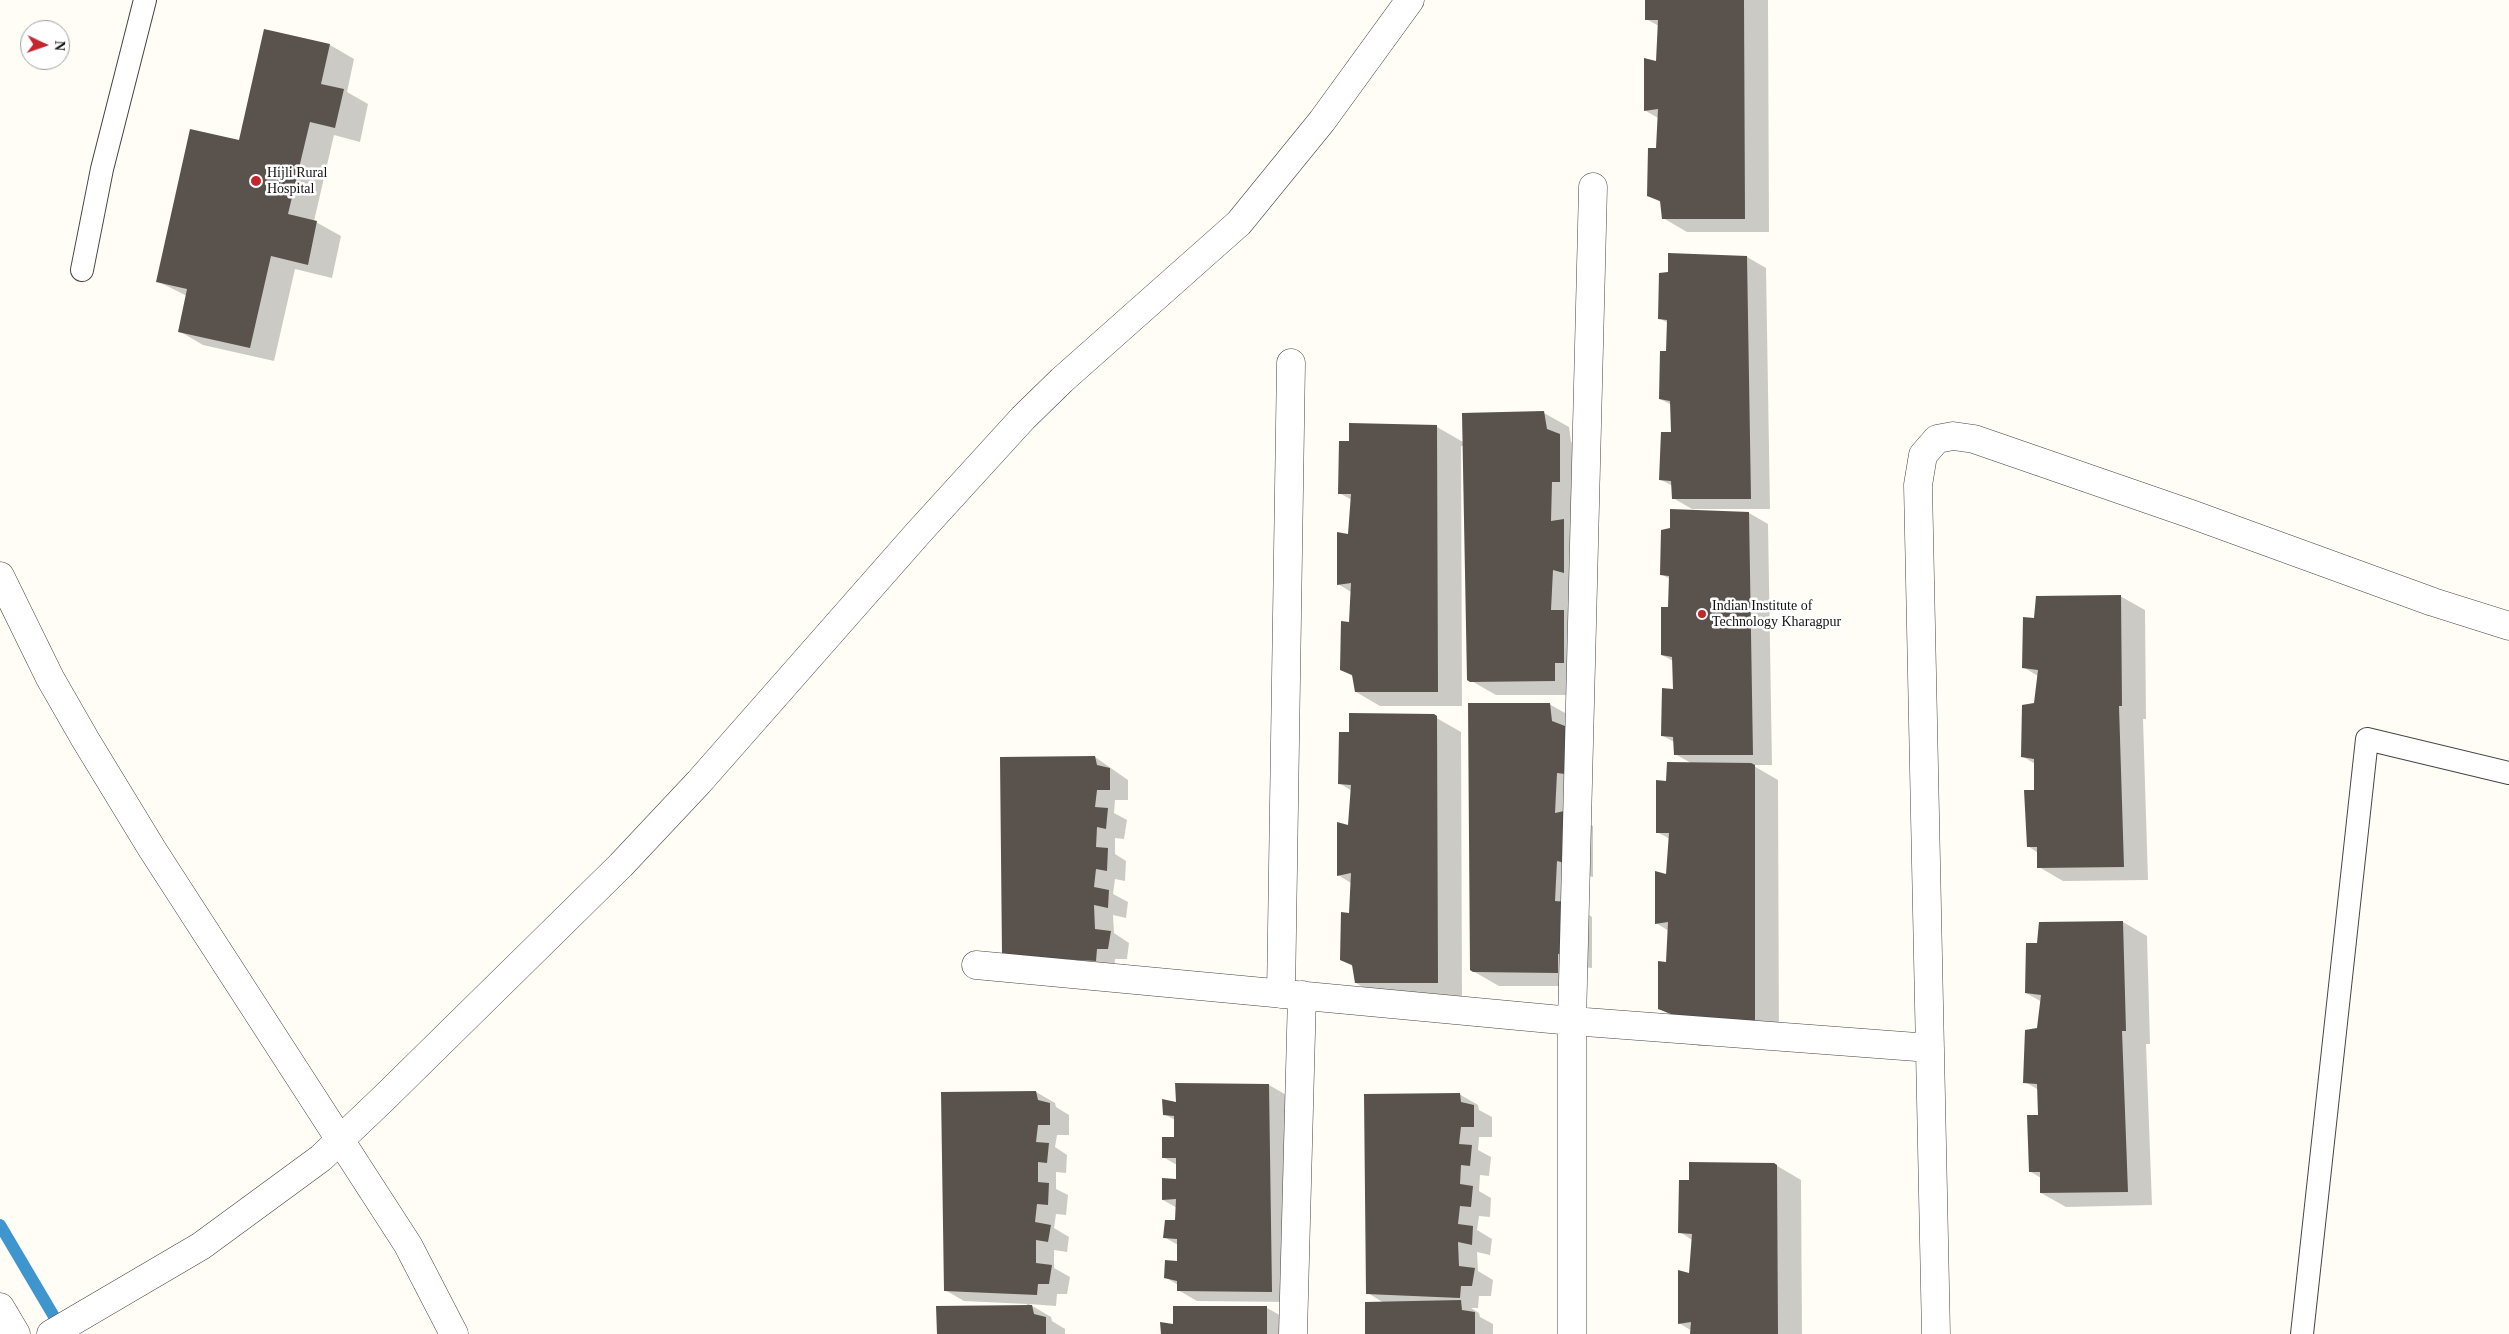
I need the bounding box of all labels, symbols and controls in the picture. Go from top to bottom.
north arrow [20,20,70,70]
text: N [52,40,67,51]
place label: Hijli Rural Hospital [267,165,327,198]
marker: Hijli Rural Hospital [249,174,263,188]
place label: Indian Institute of Technology Kharagpur [1712,598,1841,630]
marker: Indian Institute of Technology Kharagpur [1696,608,1708,620]

